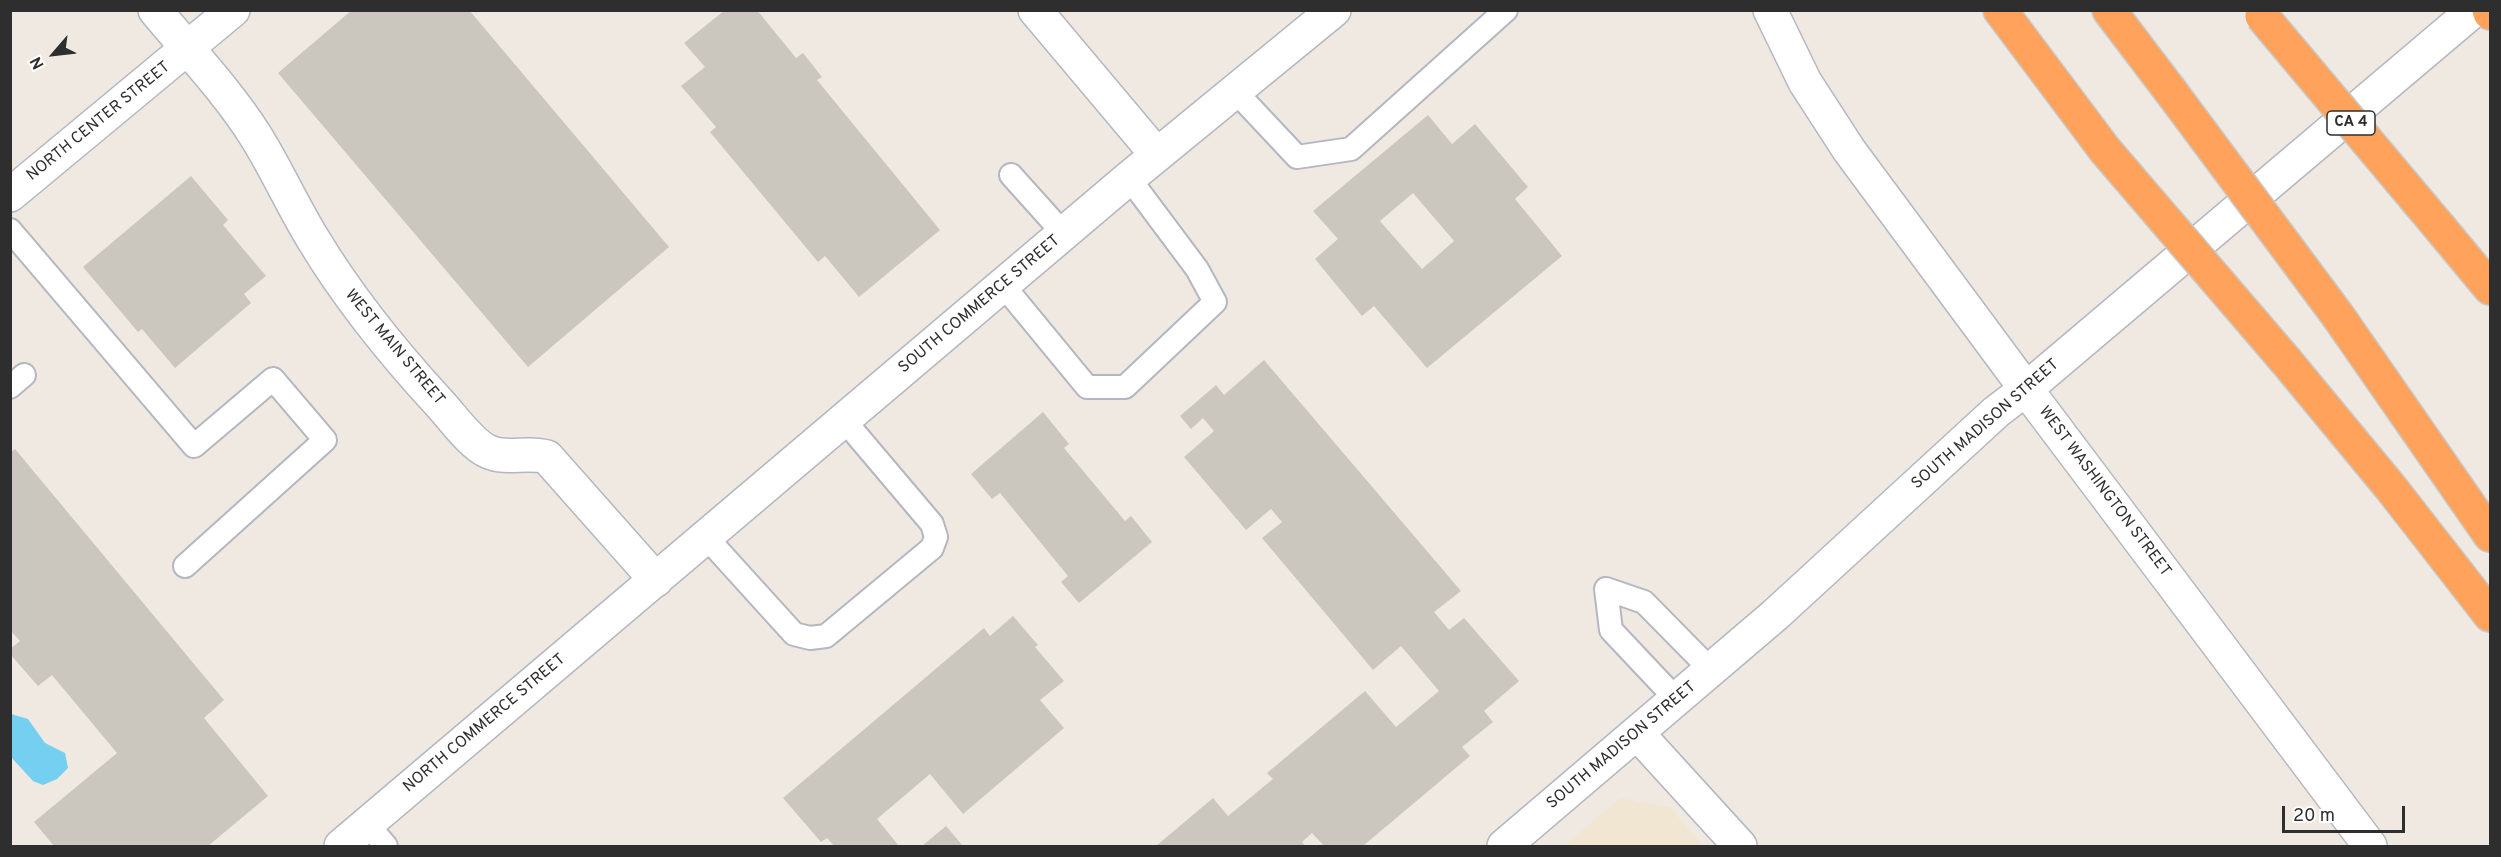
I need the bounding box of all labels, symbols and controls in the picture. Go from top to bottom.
north arrow [24,24,84,84]
street label: NORTH CENTER STREET [23,58,175,186]
road number: CA 4 [2327,111,2375,135]
street label: SOUTH COMMERCE STREET [895,232,1065,378]
street label: WEST MAIN STREET [340,286,448,410]
street label: SOUTH MADISON STREET [1908,356,2064,494]
street label: WEST WASHINGTON STREET [2034,403,2174,581]
street label: NORTH COMMERCE STREET [400,651,570,797]
street label: SOUTH MADISON STREET [1544,678,1700,814]
scale bar [2285,794,2408,832]
text: 20 m [2293,805,2335,828]

